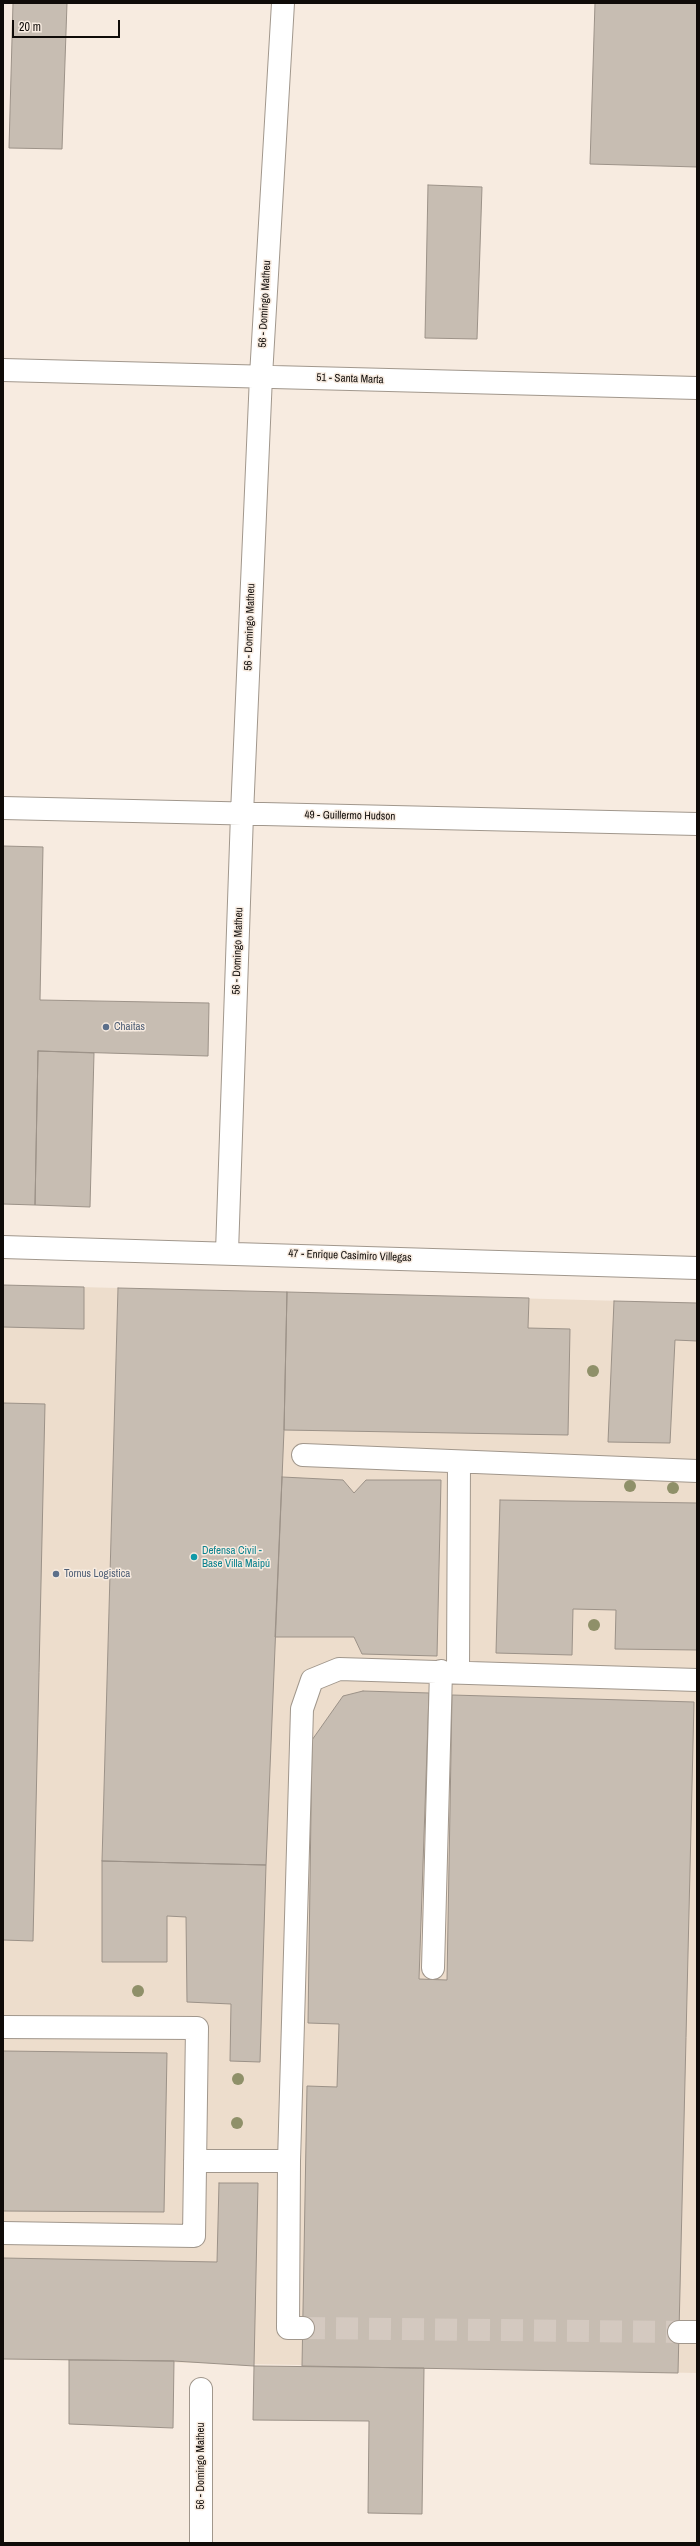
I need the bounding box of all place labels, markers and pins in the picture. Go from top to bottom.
place label: Chaitas [114,1020,145,1034]
marker: Chaitas [101,1022,111,1032]
place label: Defensa Civil - Base Villa Maipú [202,1544,270,1570]
marker: Defensa Civil - Base Villa Maipú [189,1552,199,1562]
place label: Tornus Logistica [64,1567,130,1581]
marker: Tornus Logistica [51,1569,61,1579]

